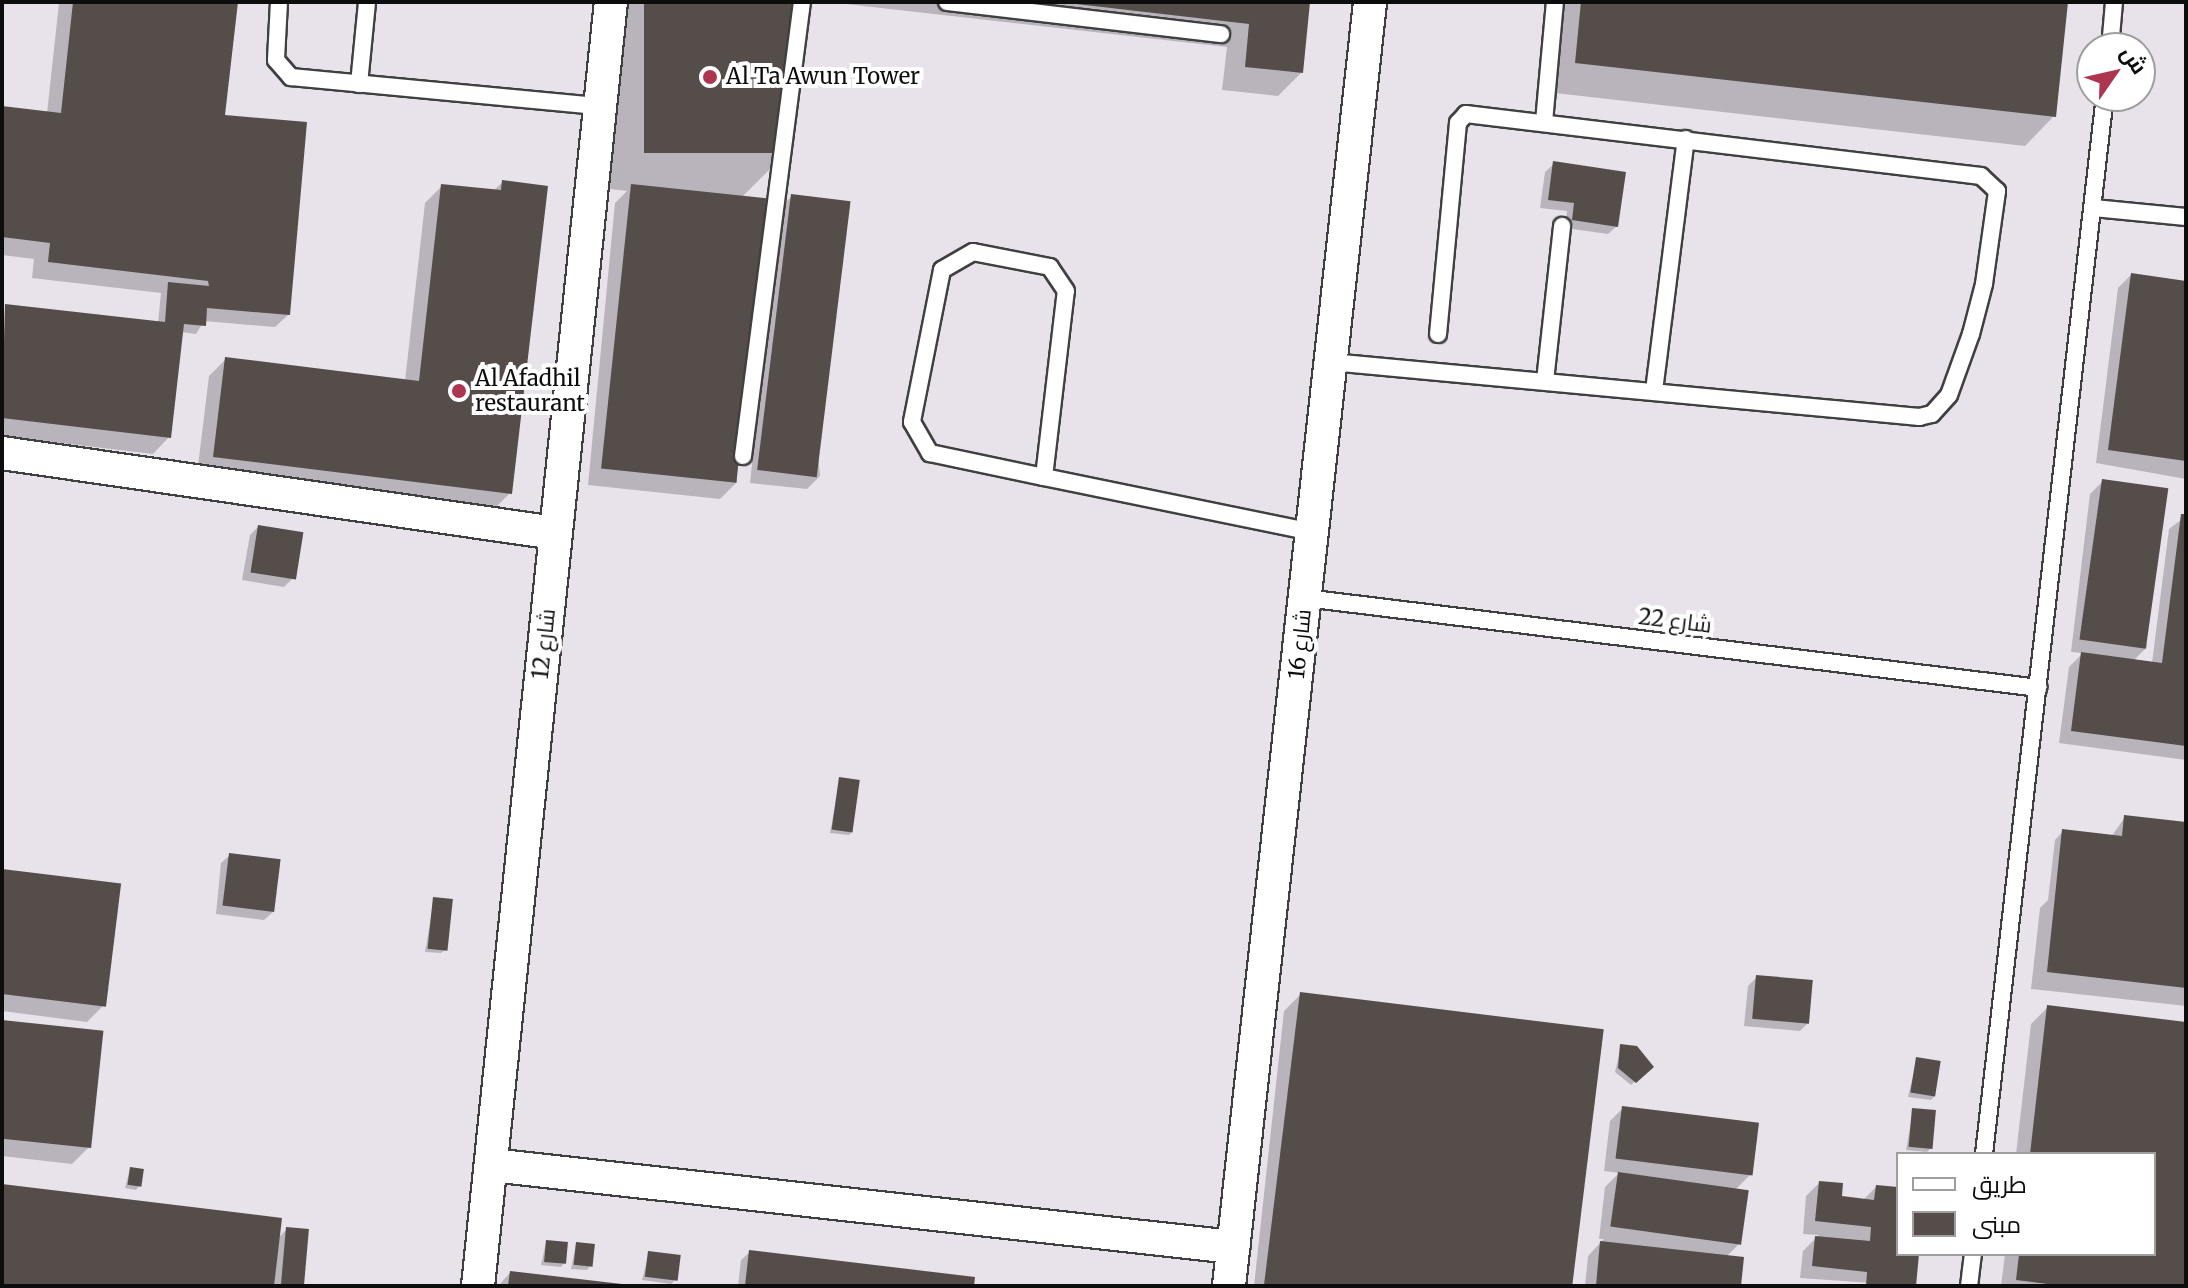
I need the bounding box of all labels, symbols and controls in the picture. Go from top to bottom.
north arrow [2076,32,2156,112]
text: ش [2115,40,2154,79]
place label: Al Ta Awun Tower [726,64,920,90]
marker: Al Ta Awun Tower [701,68,719,86]
place label: Al Afadhil restaurant [475,365,585,416]
marker: Al Afadhil restaurant [450,382,468,400]
street label: شارع 22 [1637,603,1713,639]
street label: شارع 12 [527,608,561,680]
street label: شارع 16 [1283,608,1317,680]
legend [1896,1152,2156,1256]
text: طريق [1972,1169,2027,1200]
text: مبنى [1972,1209,2021,1240]

